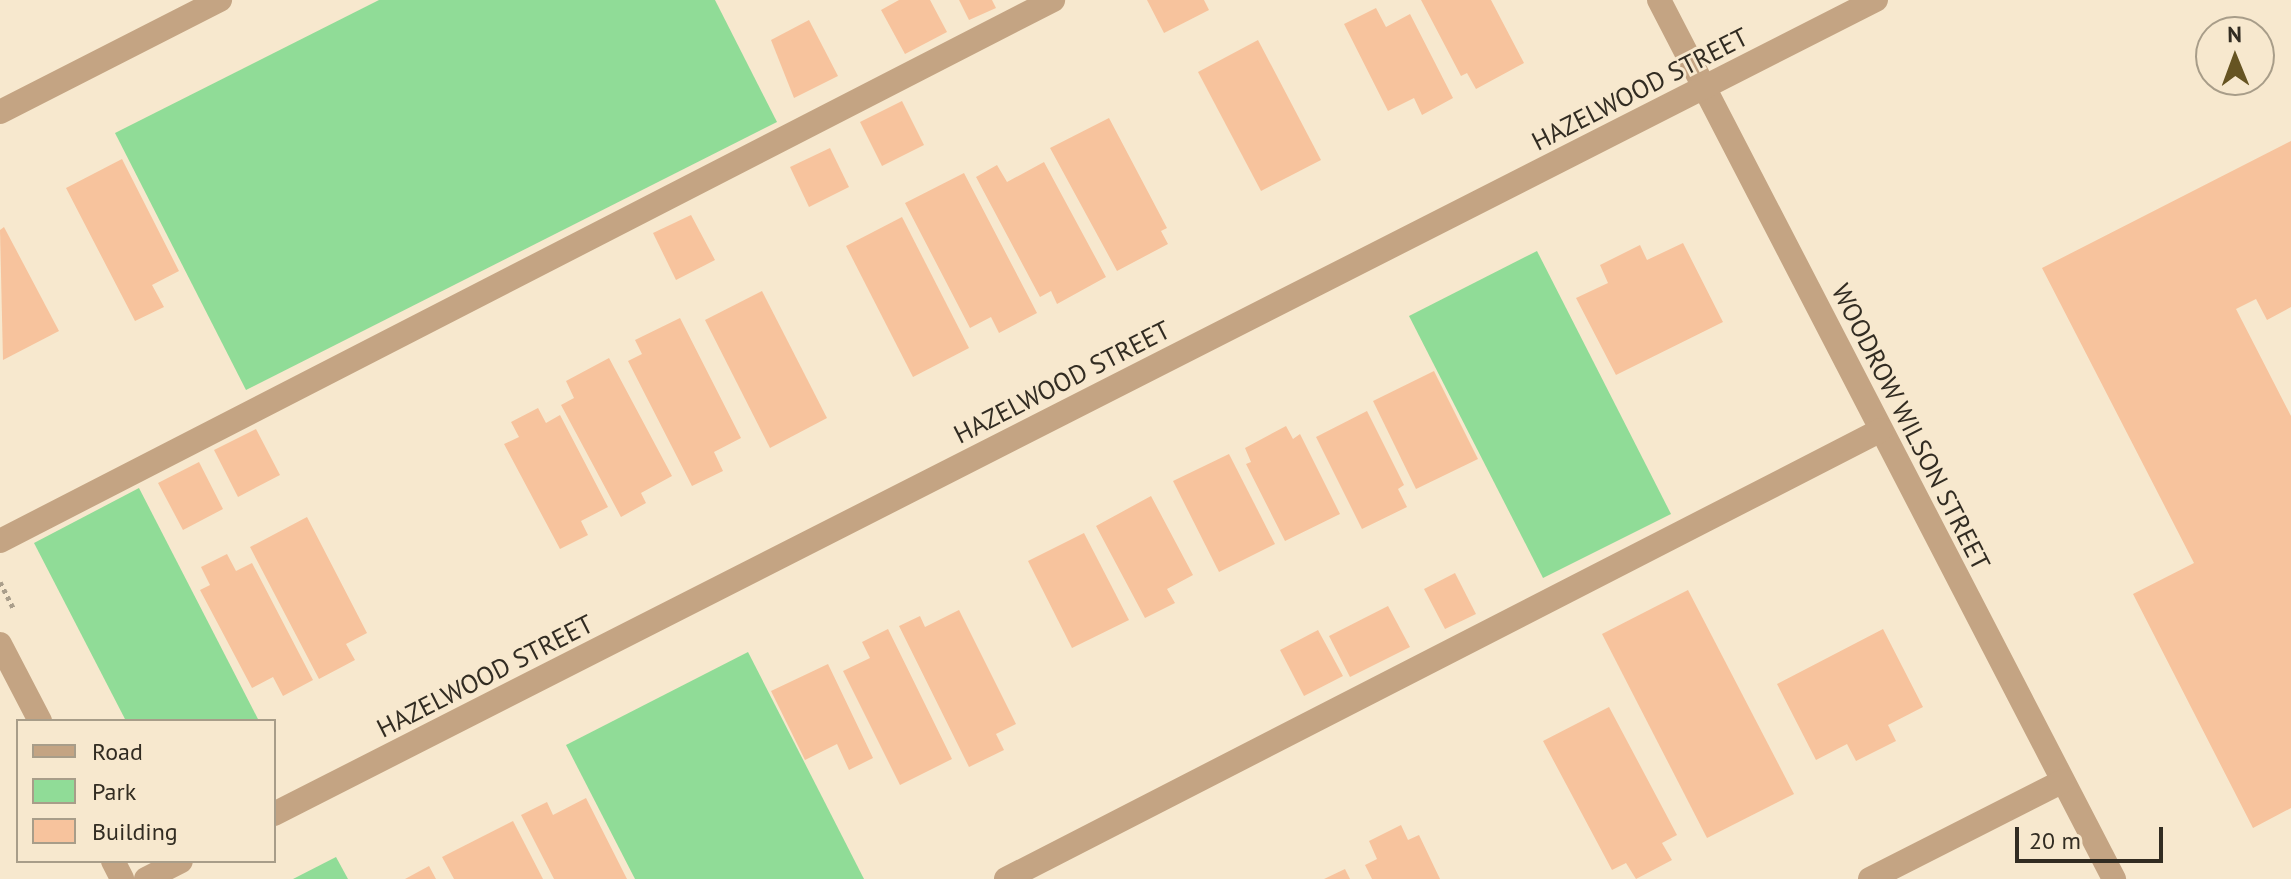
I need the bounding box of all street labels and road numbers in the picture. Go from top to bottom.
street label: HAZELWOOD STREET [1527,21,1753,157]
street label: WOODROW WILSON STREET [1825,278,1997,576]
street label: HAZELWOOD STREET [949,314,1175,450]
street label: HAZELWOOD STREET [372,608,598,744]

